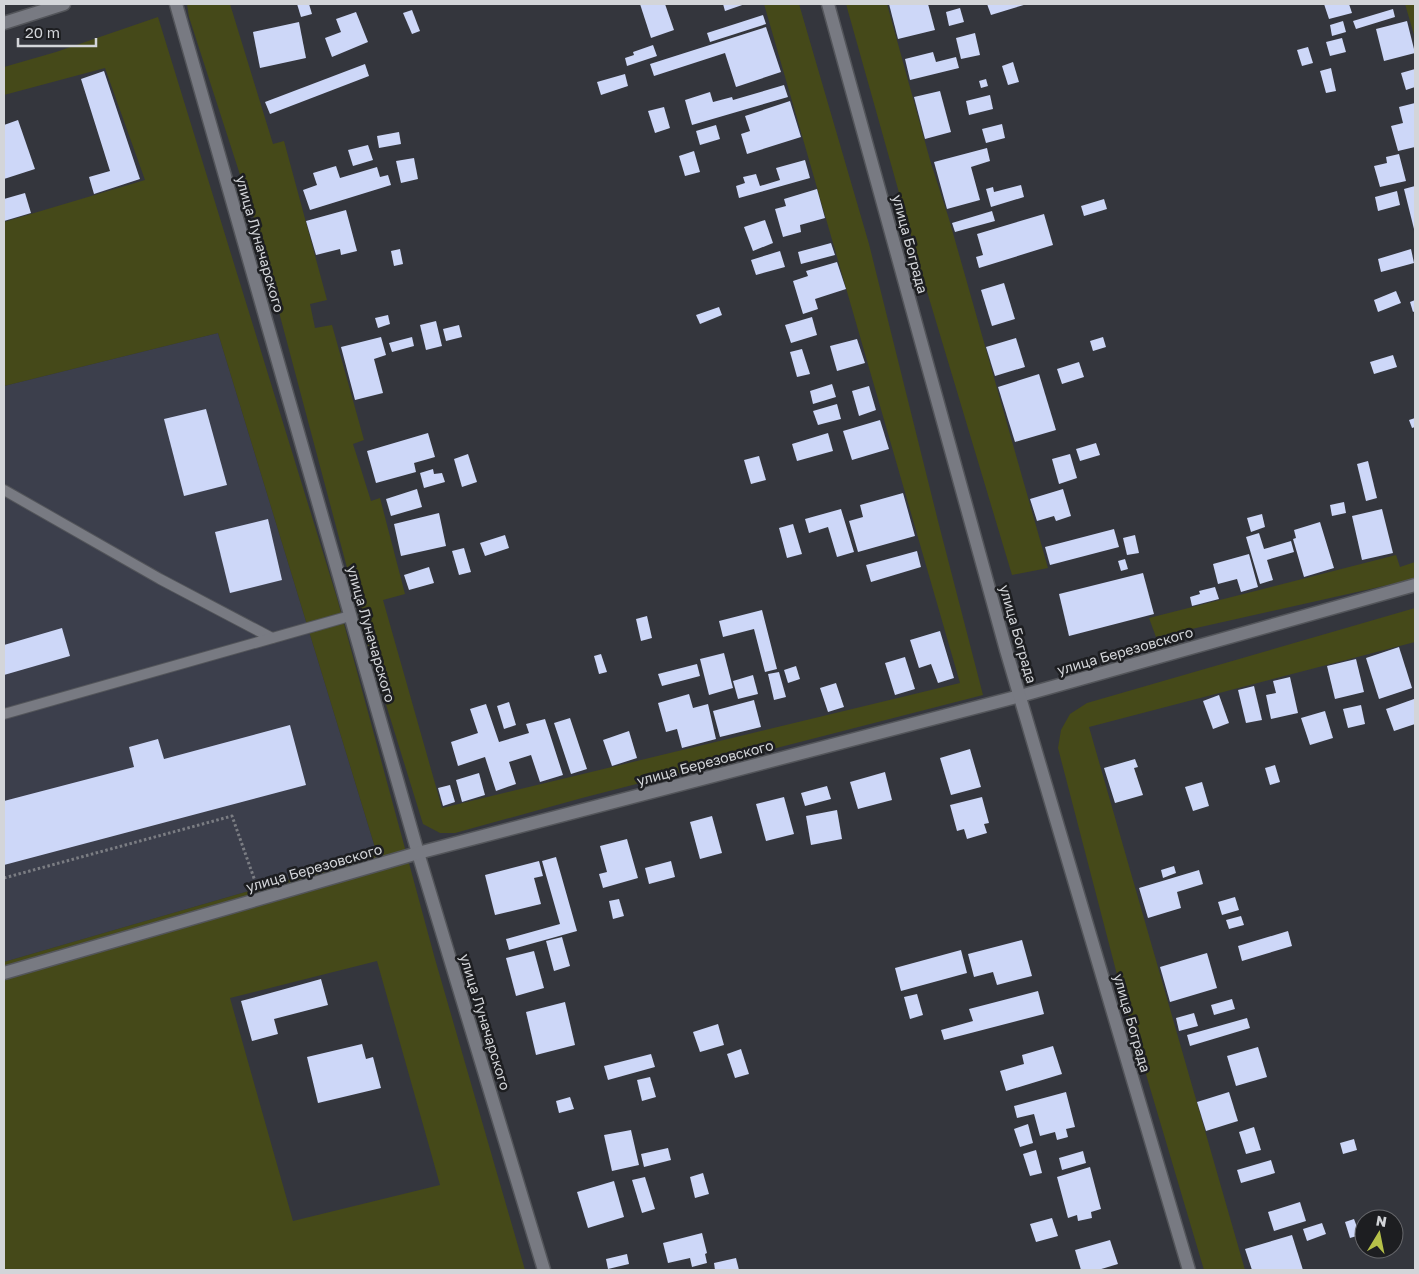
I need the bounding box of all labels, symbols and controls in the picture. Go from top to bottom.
scale bar [18,15,95,47]
text: 20 m [25,23,60,41]
street label: улица Луначарского [233,173,288,314]
street label: улица Бограда [889,193,932,295]
street label: улица Луначарского [344,563,399,704]
street label: улица Бограда [996,583,1041,685]
street label: улица Березовского [1055,623,1195,678]
street label: улица Березовского [635,736,775,789]
street label: улица Березовского [244,840,384,895]
street label: улица Луначарского [457,952,514,1092]
street label: улица Бограда [1110,972,1155,1074]
north arrow [1354,1209,1404,1259]
text: N [1375,1211,1388,1230]

